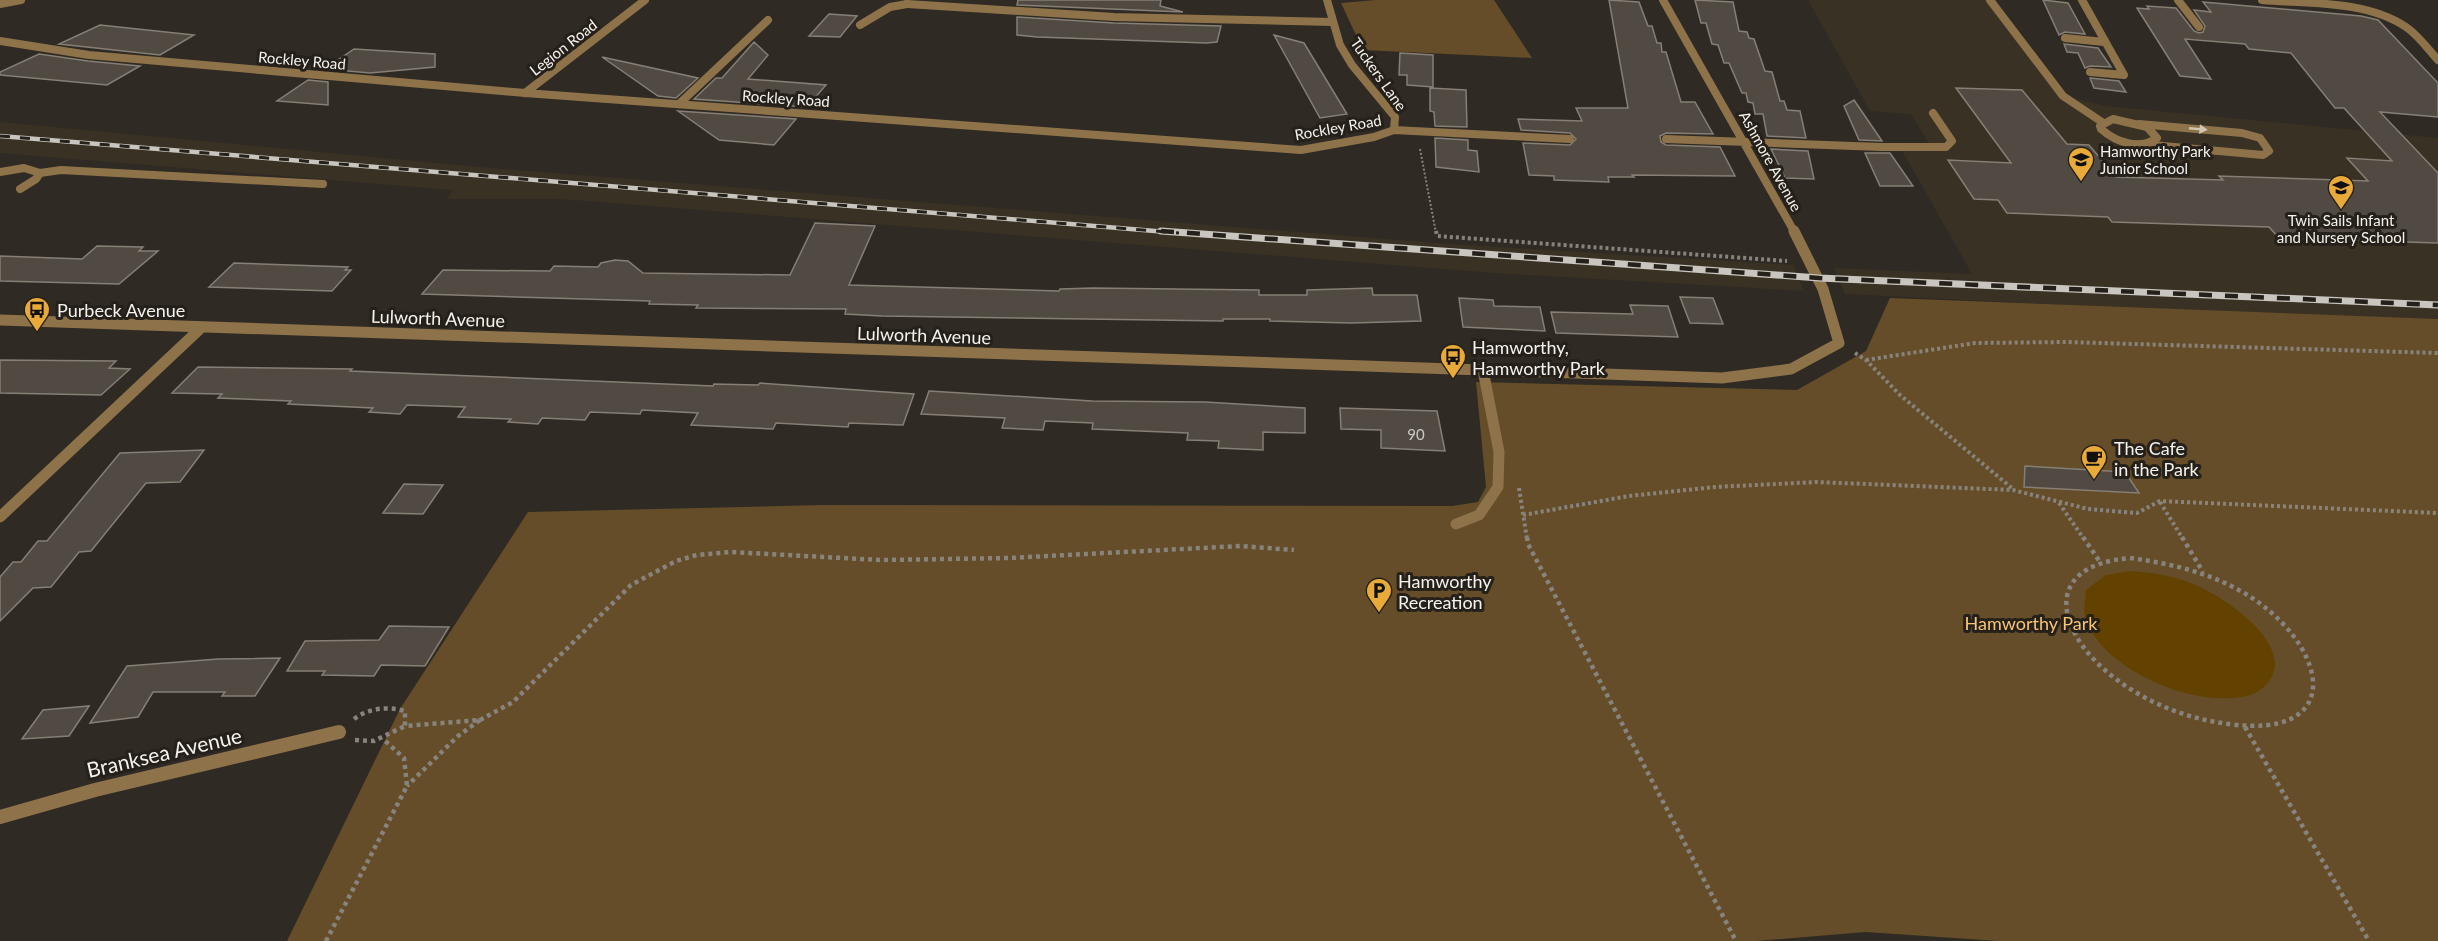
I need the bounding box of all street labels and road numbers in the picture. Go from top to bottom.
street label: Legion Road [526,15,600,79]
street label: Tuckers Lane [1347,34,1411,114]
street label: Rockley Road [257,47,347,73]
street label: Rockley Road [742,86,830,110]
street label: Ashmore Avenue [1736,108,1806,214]
street label: Rockley Road [1293,111,1383,143]
street label: Lulworth Avenue [371,305,505,331]
street label: Lulworth Avenue [857,322,991,348]
street label: Branksea Avenue [84,722,244,782]

